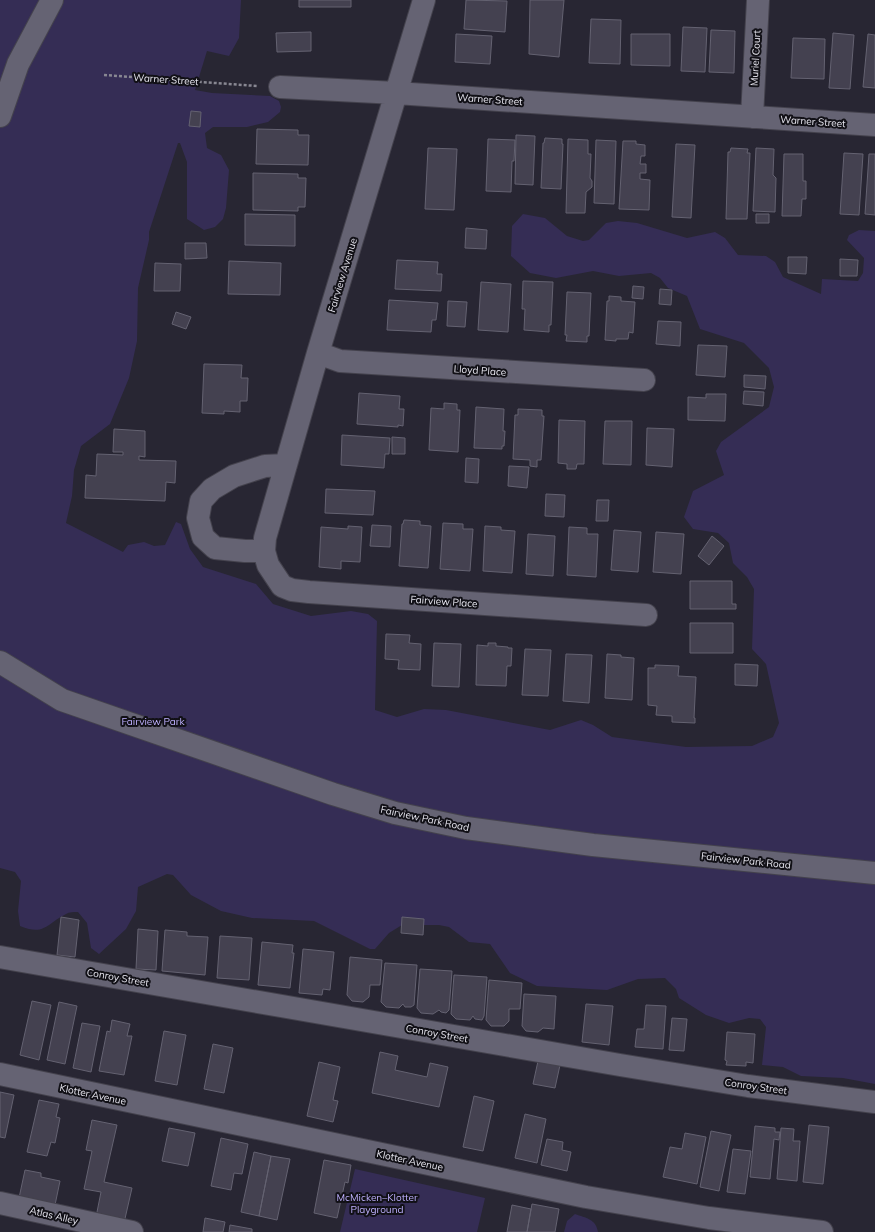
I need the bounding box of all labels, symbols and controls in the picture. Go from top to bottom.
street label: Muriel Court [748,29,763,86]
street label: Warner Street [133,71,200,88]
street label: Warner Street [457,91,524,108]
street label: Warner Street [780,113,847,130]
street label: Fairview Avenue [325,236,360,314]
street label: Lloyd Place [453,362,507,379]
street label: Fairview Place [410,593,478,610]
park label: Fairview Park [121,715,185,728]
street label: Fairview Park Road [379,803,470,834]
street label: Fairview Park Road [700,849,792,872]
street label: Conroy Street [86,966,150,989]
street label: Conroy Street [405,1022,469,1045]
street label: Conroy Street [724,1076,788,1097]
street label: Klotter Avenue [58,1081,127,1108]
street label: Klotter Avenue [375,1147,444,1174]
park label: McMicken–Klotter Playground [336,1191,418,1216]
street label: Atlas Alley [28,1204,80,1228]

